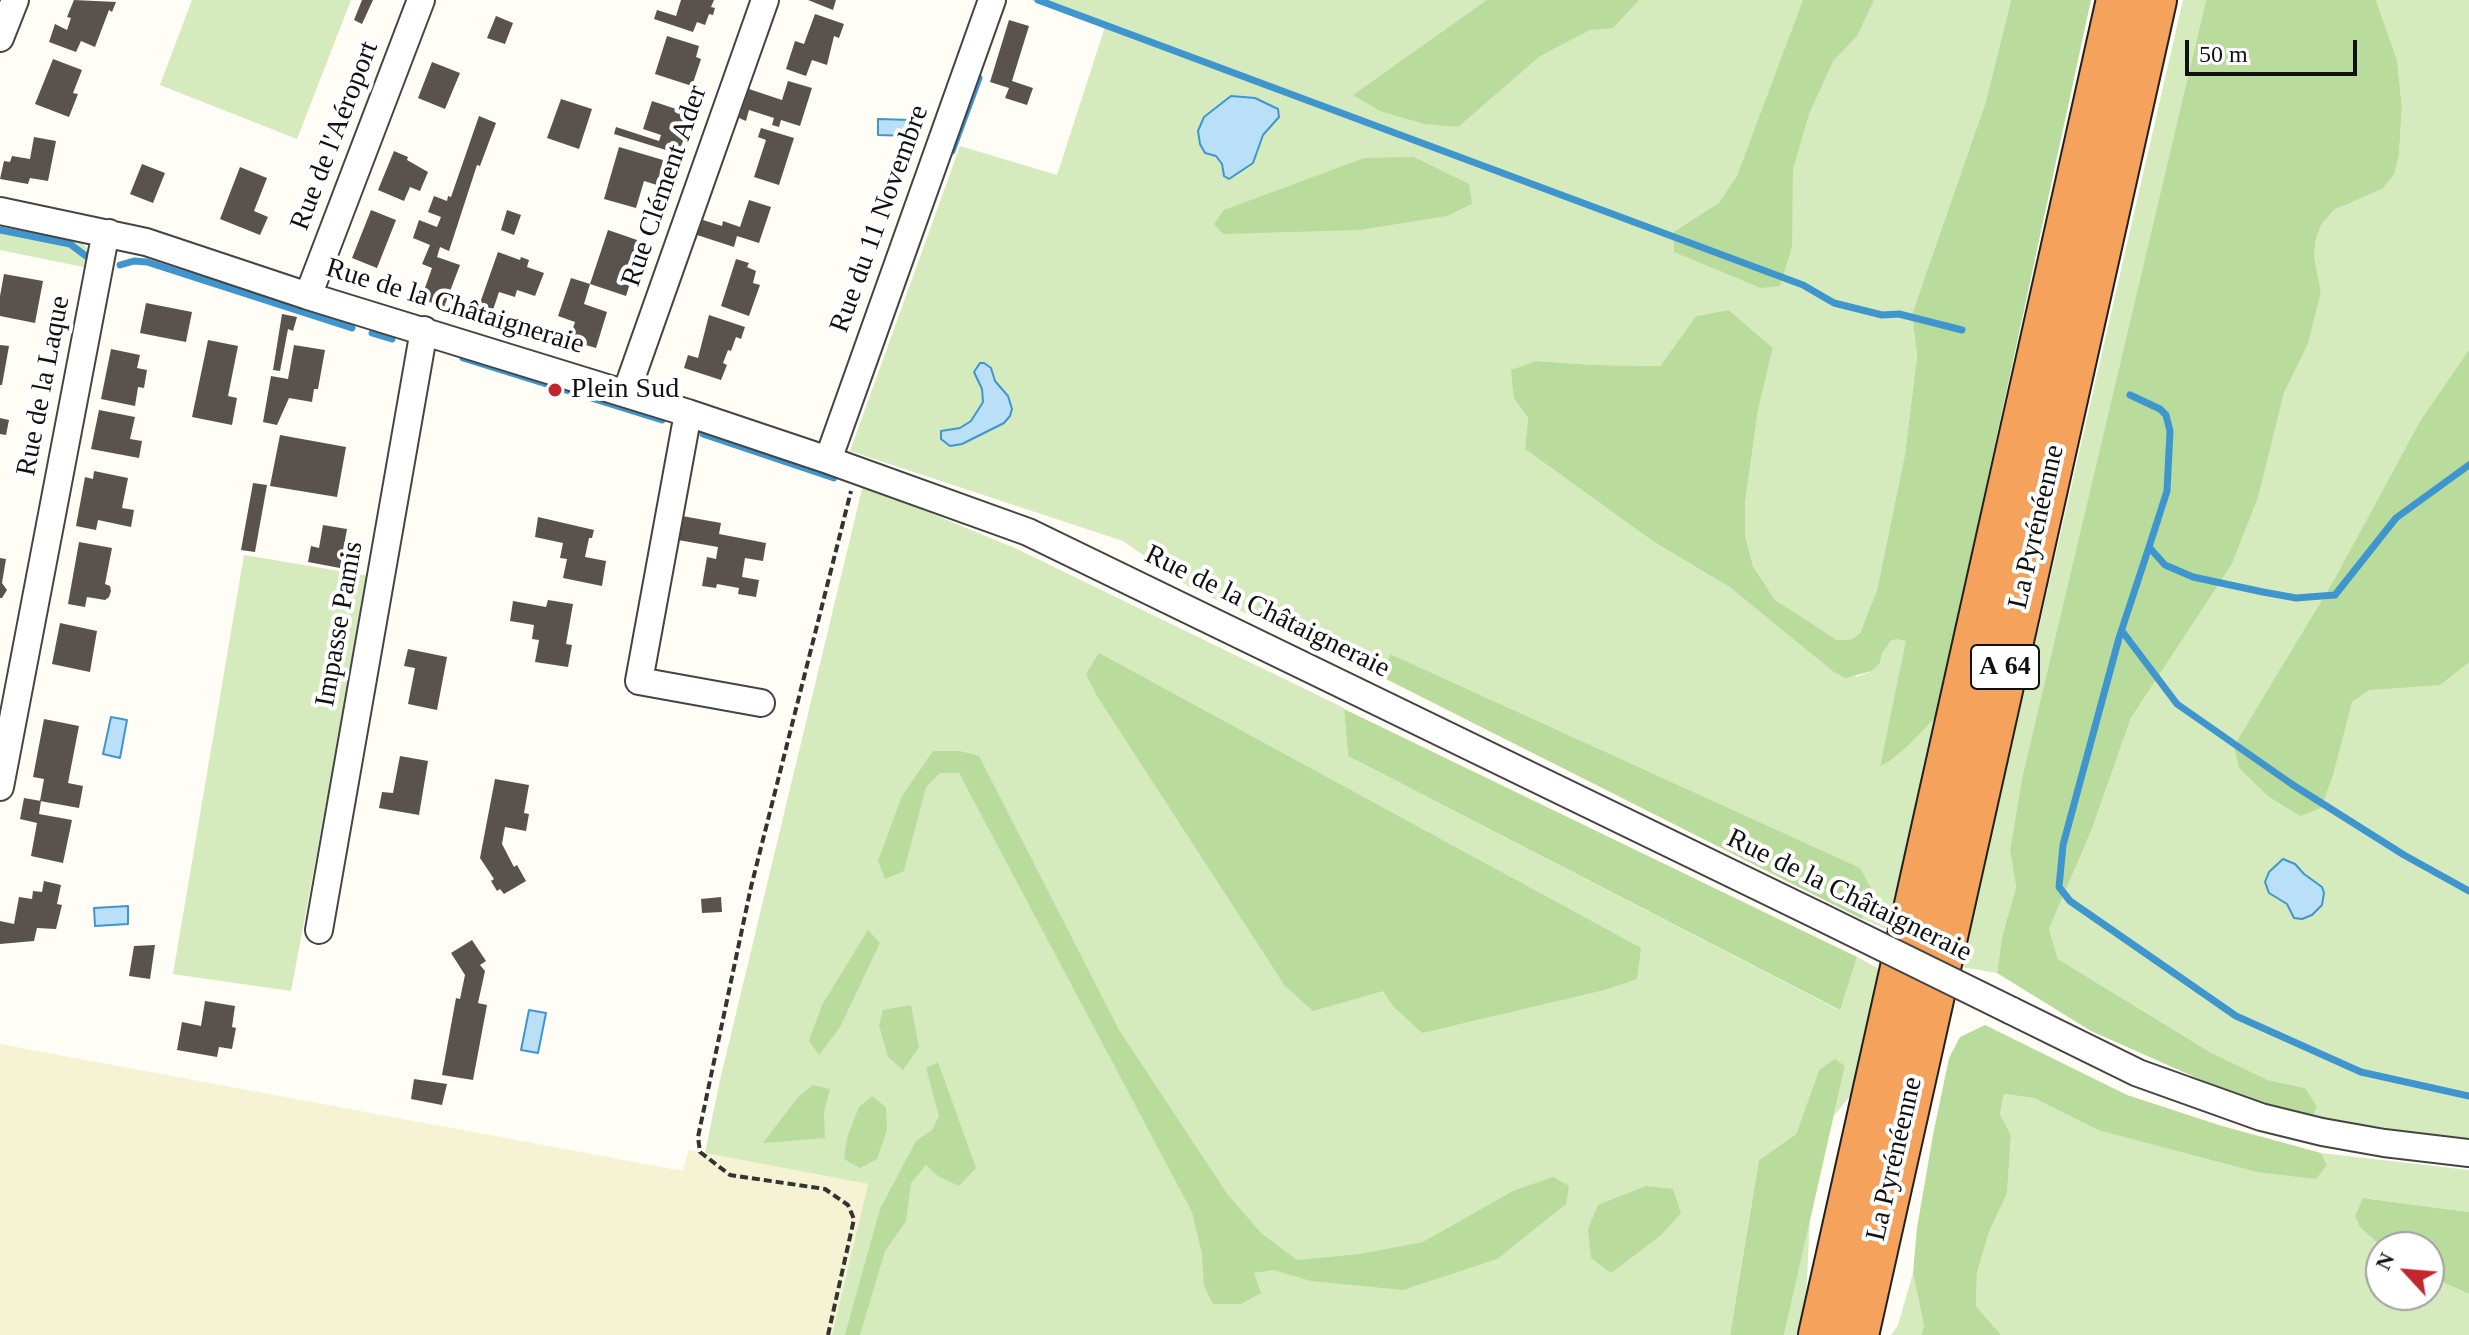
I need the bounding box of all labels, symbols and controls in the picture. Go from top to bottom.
scale bar [2189,24,2361,74]
street label: Rue de l'Aéroport [284,37,386,235]
text: 50 m [2199,41,2248,67]
street label: Rue Clément Ader [615,81,715,291]
street label: Rue du 11 Novembre [823,101,937,337]
street label: Rue de la Châtaigneraie [322,252,588,362]
street label: Rue de la Laque [10,293,78,479]
place label: Plein Sud [571,373,679,407]
marker: Plein Sud [546,381,564,399]
street label: La Pyrénéenne [2002,442,2072,612]
street label: Rue de la Châtaigneraie [1139,538,1395,686]
street label: Impasse Pamis [309,539,371,709]
road number: A 64 [1971,645,2039,689]
street label: Rue de la Châtaigneraie [1721,822,1977,970]
street label: La Pyrénéenne [1860,1074,1930,1244]
north arrow [2365,1231,2445,1311]
text: N [2370,1249,2399,1274]

